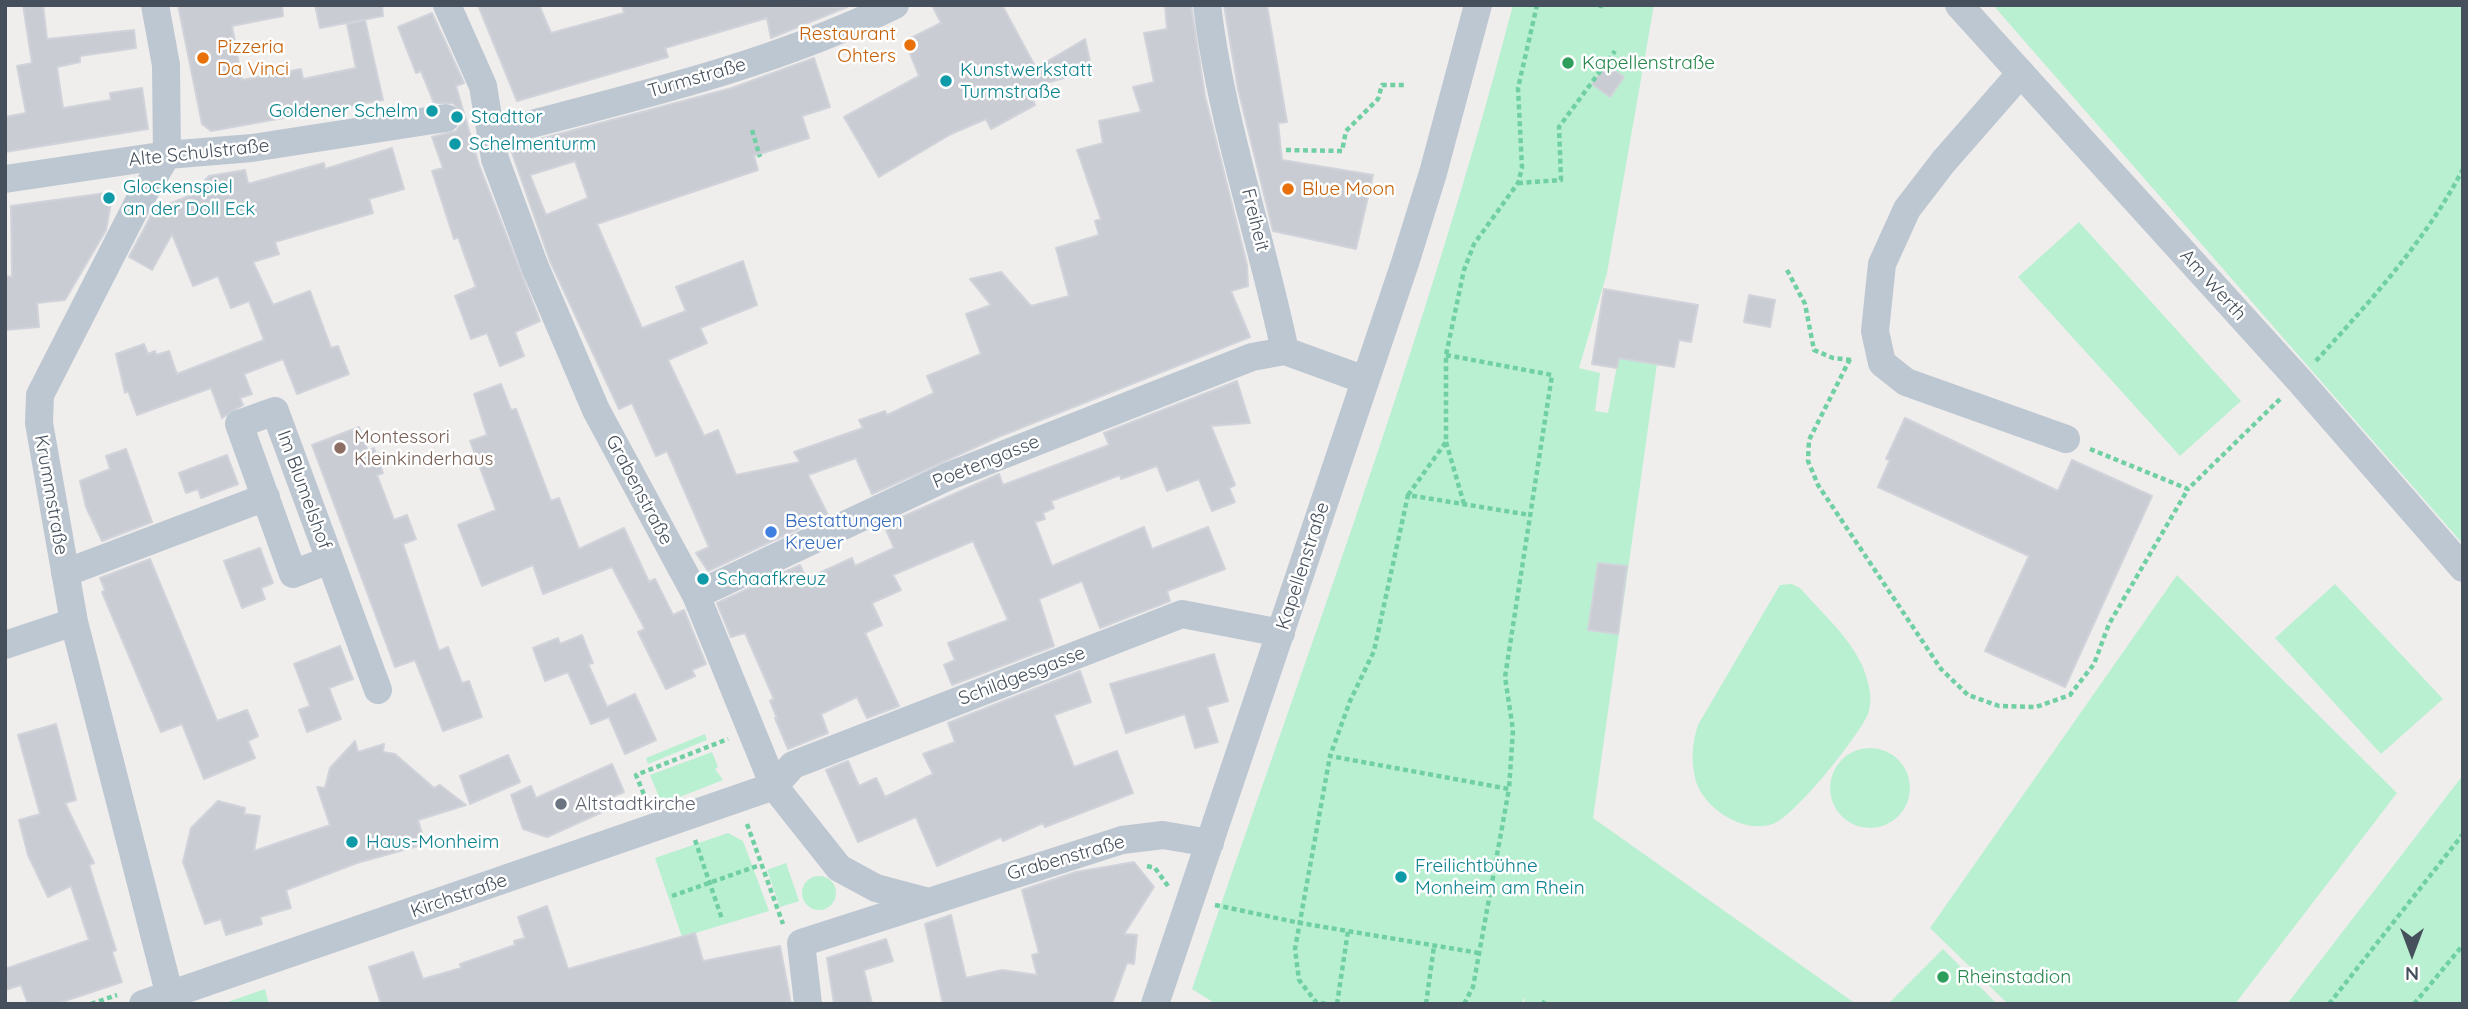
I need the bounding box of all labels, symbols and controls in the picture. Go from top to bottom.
place label: Restaurant Ohters [799,23,896,67]
place label: Pizzeria Da Vinci [217,36,289,80]
marker: Restaurant Ohters [902,37,918,53]
marker: Pizzeria Da Vinci [195,50,211,66]
place label: Kapellenstraße [1582,52,1715,74]
street label: Turmstraße [645,53,749,103]
marker: Kapellenstraße [1560,55,1576,71]
place label: Kunstwerkstatt Turmstraße [960,59,1093,103]
marker: Kunstwerkstatt Turmstraße [938,73,954,89]
place label: Goldener Schelm [269,100,418,122]
marker: Goldener Schelm [424,103,440,119]
place label: Stadttor [471,106,543,128]
marker: Stadttor [449,109,465,125]
place label: Schelmenturm [469,133,596,155]
street label: Alte Schulstraße [127,134,271,172]
marker: Schelmenturm [447,136,463,152]
place label: Glockenspiel an der Doll Eck [123,176,255,220]
place label: Blue Moon [1302,178,1395,200]
marker: Blue Moon [1280,181,1296,197]
street label: Freiheit [1236,186,1274,254]
marker: Glockenspiel an der Doll Eck [101,190,117,206]
street label: Am Werth [2175,245,2251,325]
place label: Montessori Kleinkinderhaus [354,426,493,470]
street label: Im Blumelshof [272,427,336,553]
street label: Poetengasse [929,430,1043,494]
street label: Grabenstraße [600,431,678,549]
street label: Krummstraße [29,433,73,557]
marker: Montessori Kleinkinderhaus [332,440,348,456]
street label: Kapellenstraße [1272,499,1334,633]
place label: Bestattungen Kreuer [785,510,903,554]
marker: Bestattungen Kreuer [763,524,779,540]
place label: Schaafkreuz [717,568,826,590]
marker: Schaafkreuz [695,571,711,587]
street label: Schildgesgasse [955,641,1089,711]
place label: Altstadtkirche [575,793,696,815]
marker: Altstadtkirche [553,796,569,812]
street label: Grabenstraße [1005,830,1127,886]
place label: Haus-Monheim [366,831,499,853]
marker: Haus-Monheim [344,834,360,850]
place label: Freilichtbühne Monheim am Rhein [1415,855,1585,899]
street label: Kirchstraße [408,869,510,923]
marker: Freilichtbühne Monheim am Rhein [1393,869,1409,885]
north arrow [2377,918,2447,988]
text: N [2405,962,2419,986]
place label: Rheinstadion [1957,966,2071,988]
marker: Rheinstadion [1935,969,1951,985]

